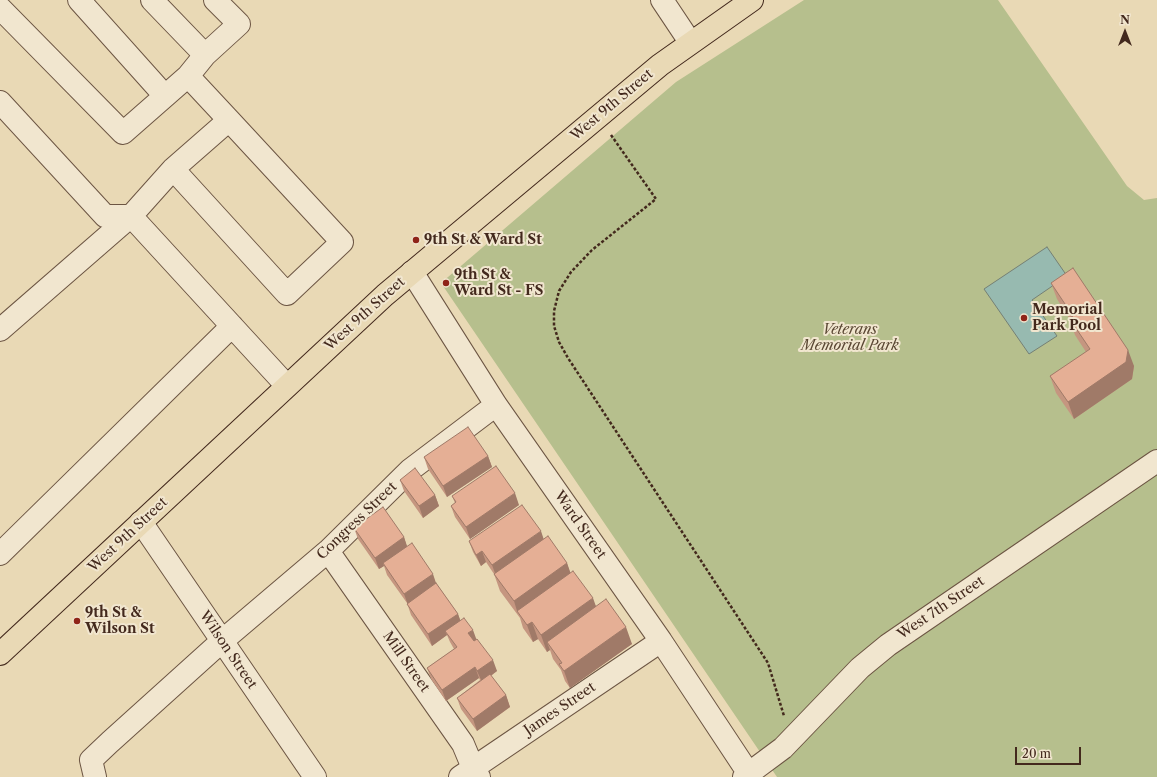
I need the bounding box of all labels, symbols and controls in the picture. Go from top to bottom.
north arrow [1105,12,1145,52]
text: N [1120,13,1130,27]
street label: West 9th Street [568,66,656,144]
place label: 9th St & Ward St [424,232,542,248]
marker: 9th St & Ward St [411,235,421,245]
place label: 9th St & Ward St - FS [454,267,543,300]
street label: West 9th Street [321,274,409,354]
marker: 9th St & Ward St - FS [441,278,451,288]
place label: Memorial Park Pool [1032,302,1103,334]
marker: Memorial Park Pool [1019,313,1029,323]
park label: Veterans Memorial Park [801,322,899,354]
street label: Congress Street [314,479,400,563]
street label: Ward Street [550,488,610,562]
street label: West 9th Street [85,494,171,576]
street label: West 7th Street [895,573,987,643]
place label: 9th St & Wilson St [85,605,155,638]
street label: Wilson Street [196,608,260,692]
marker: 9th St & Wilson St [72,616,82,626]
street label: Mill Street [379,628,433,696]
street label: James Street [521,679,599,739]
scale bar [1017,739,1083,765]
text: 20 m [1022,746,1051,761]

